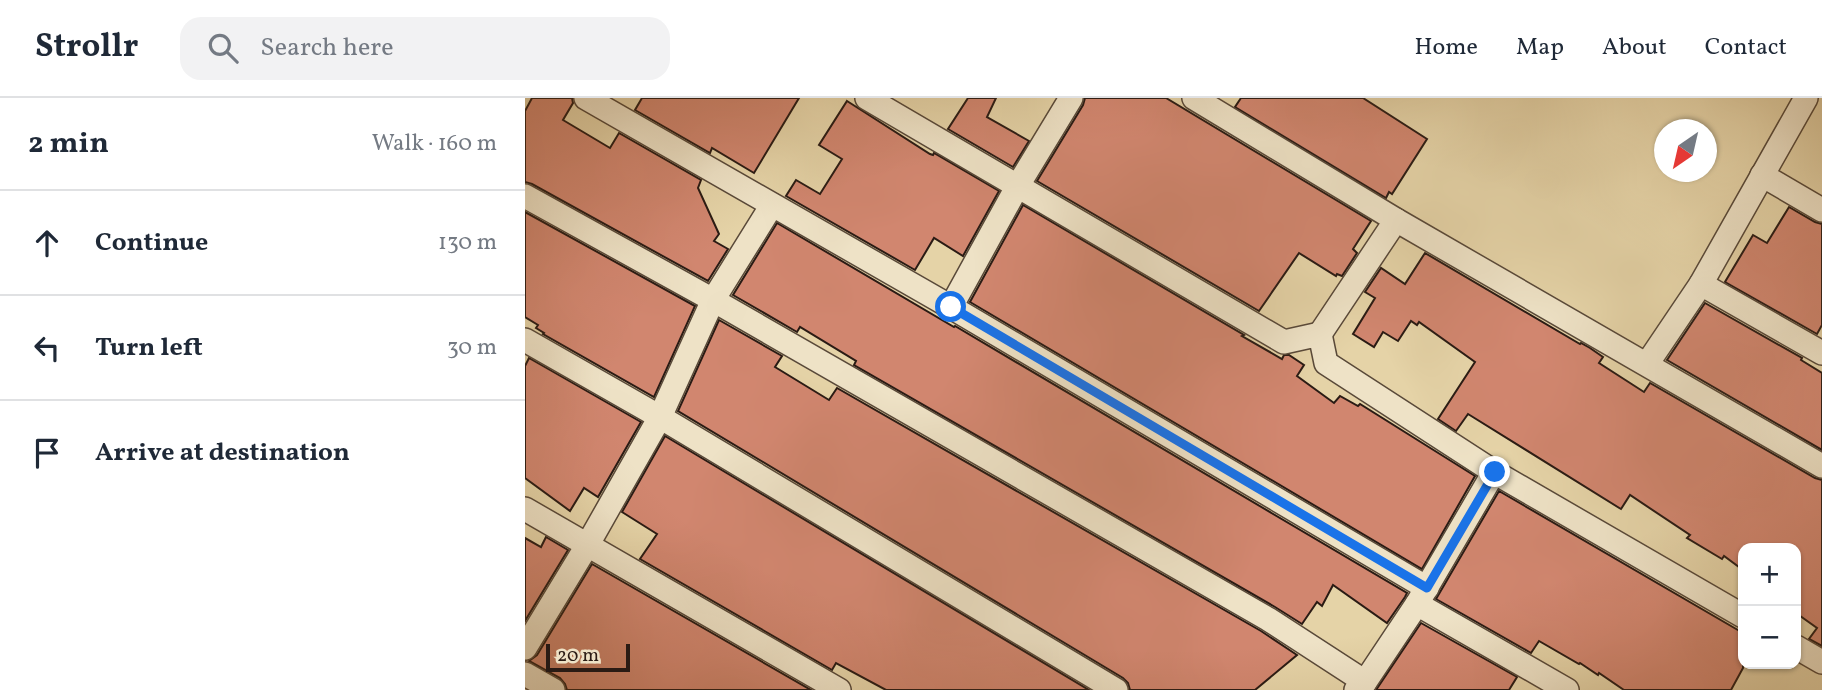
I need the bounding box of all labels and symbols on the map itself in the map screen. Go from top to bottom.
north arrow [1654,119,1717,182]
route start [935,291,966,322]
route end [1479,456,1510,487]
scale bar [546,641,630,673]

